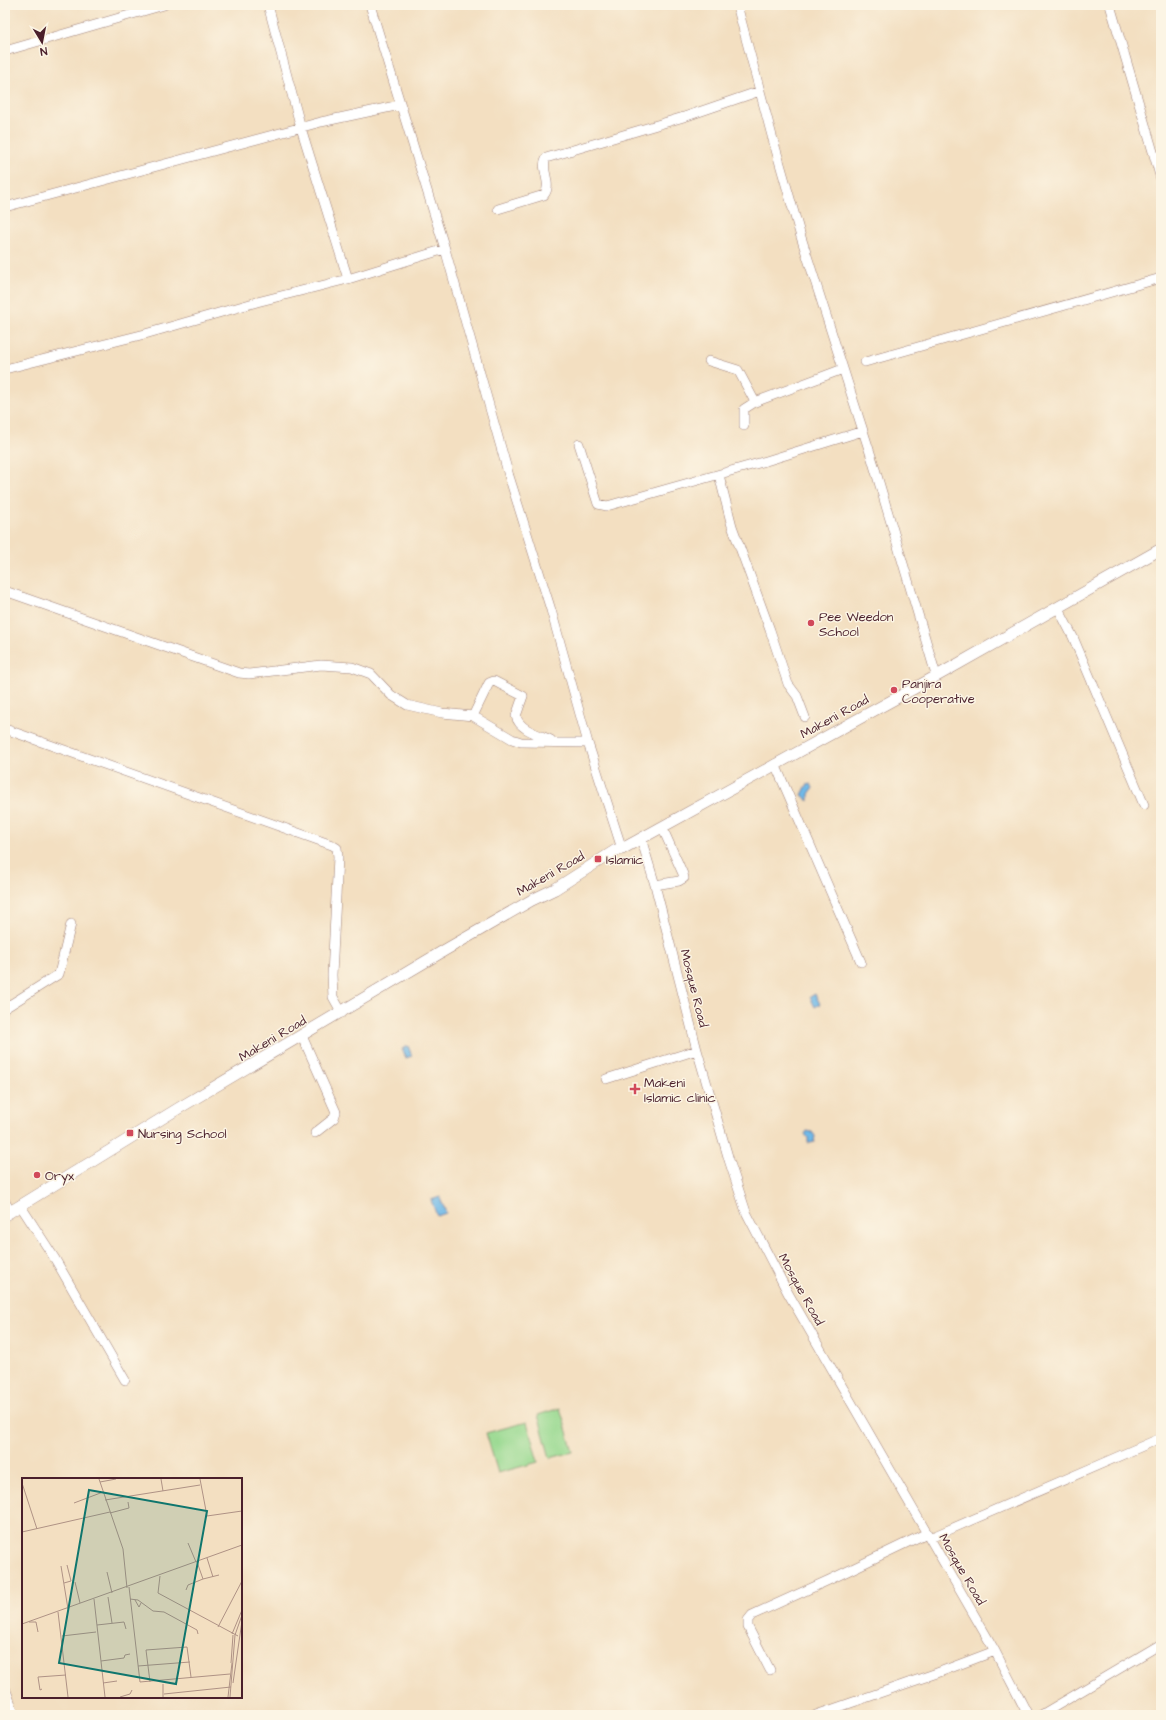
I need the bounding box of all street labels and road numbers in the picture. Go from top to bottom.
street label: Makeni Road [797,690,872,743]
street label: Makeni Road [513,847,588,901]
street label: Mosque Road [676,947,713,1030]
street label: Makeni Road [235,1011,310,1066]
street label: Mosque Road [774,1250,829,1329]
street label: Mosque Road [934,1530,990,1609]

